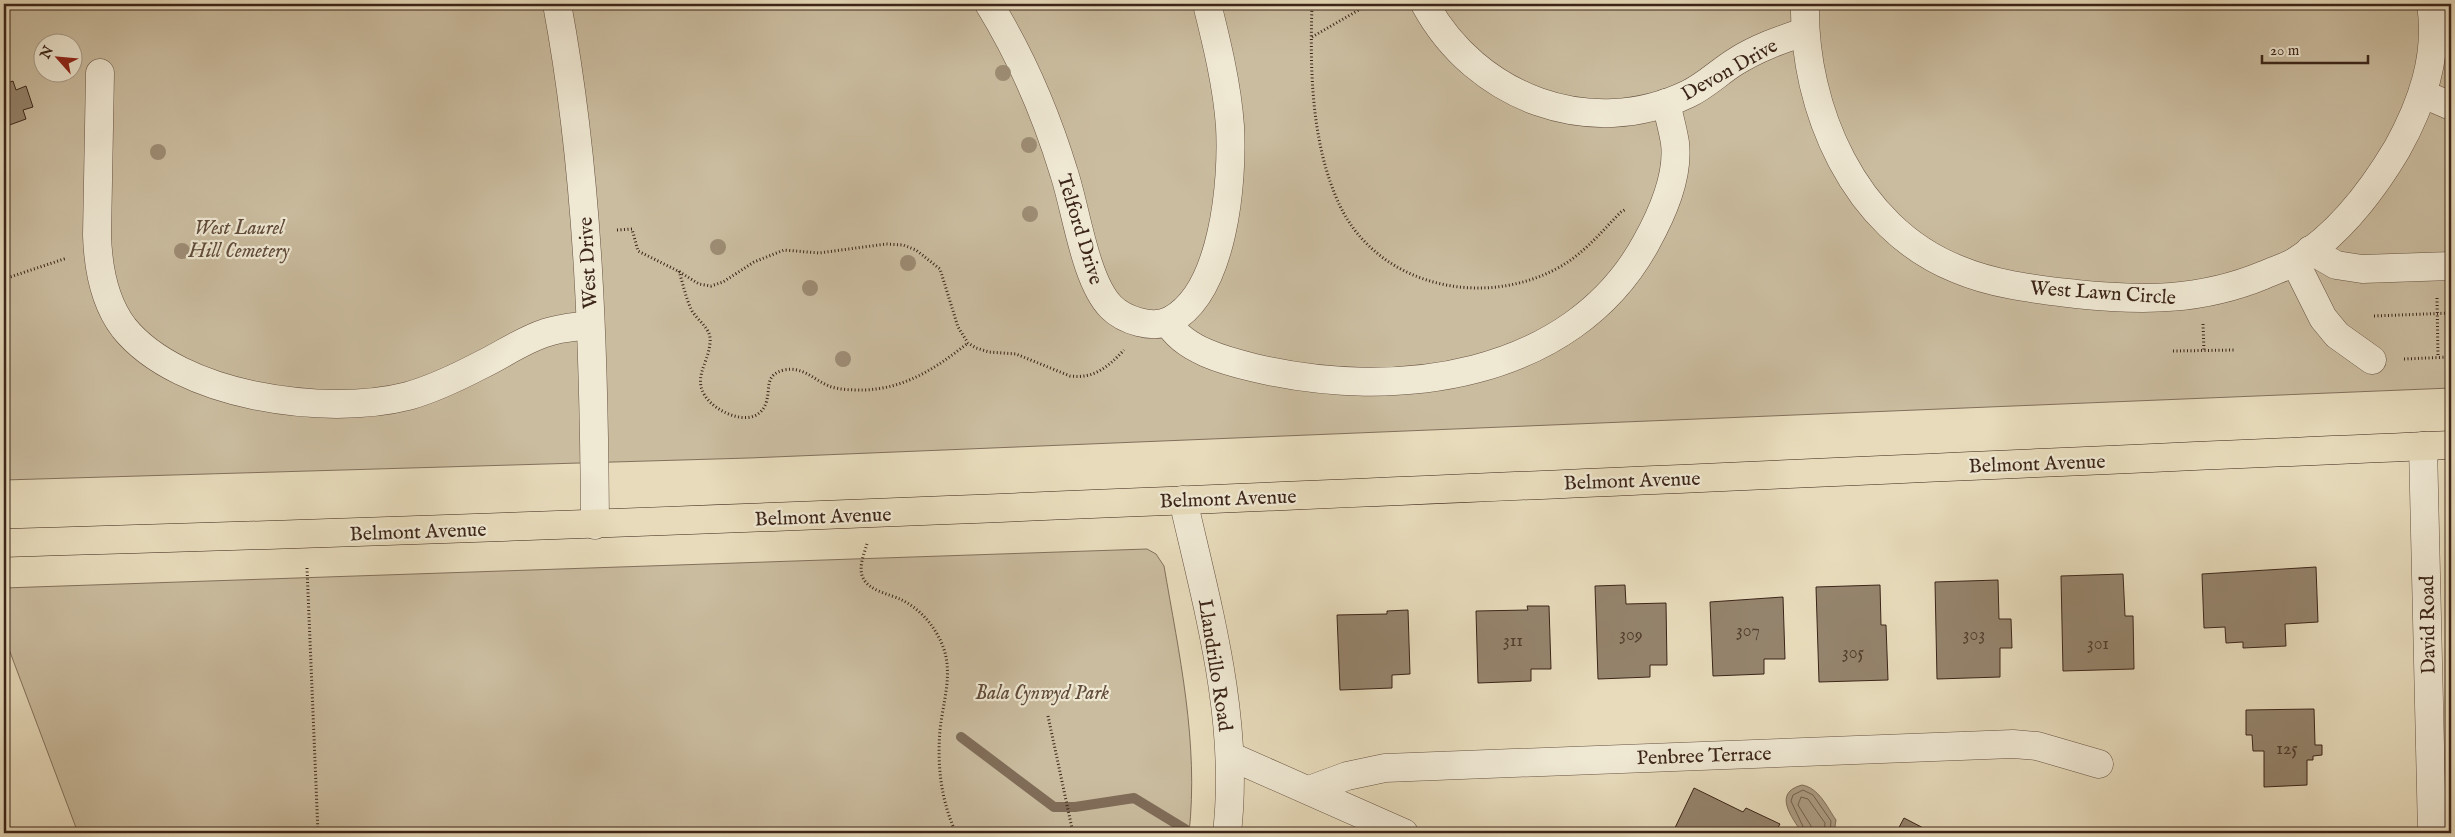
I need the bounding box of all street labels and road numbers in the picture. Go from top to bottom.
street label: Devon Drive [1677,34,1782,107]
street label: Telford Drive [1051,171,1108,288]
street label: West Drive [574,216,603,310]
street label: West Lawn Circle [2029,276,2177,311]
street label: Belmont Avenue [1968,450,2106,479]
street label: Belmont Avenue [1563,467,1701,496]
street label: Belmont Avenue [1159,485,1297,514]
street label: Belmont Avenue [754,503,892,532]
street label: Belmont Avenue [349,518,487,547]
street label: David Road [2415,575,2442,675]
street label: Llandrillo Road [1192,597,1237,733]
street label: Penbree Terrace [1636,742,1772,771]

